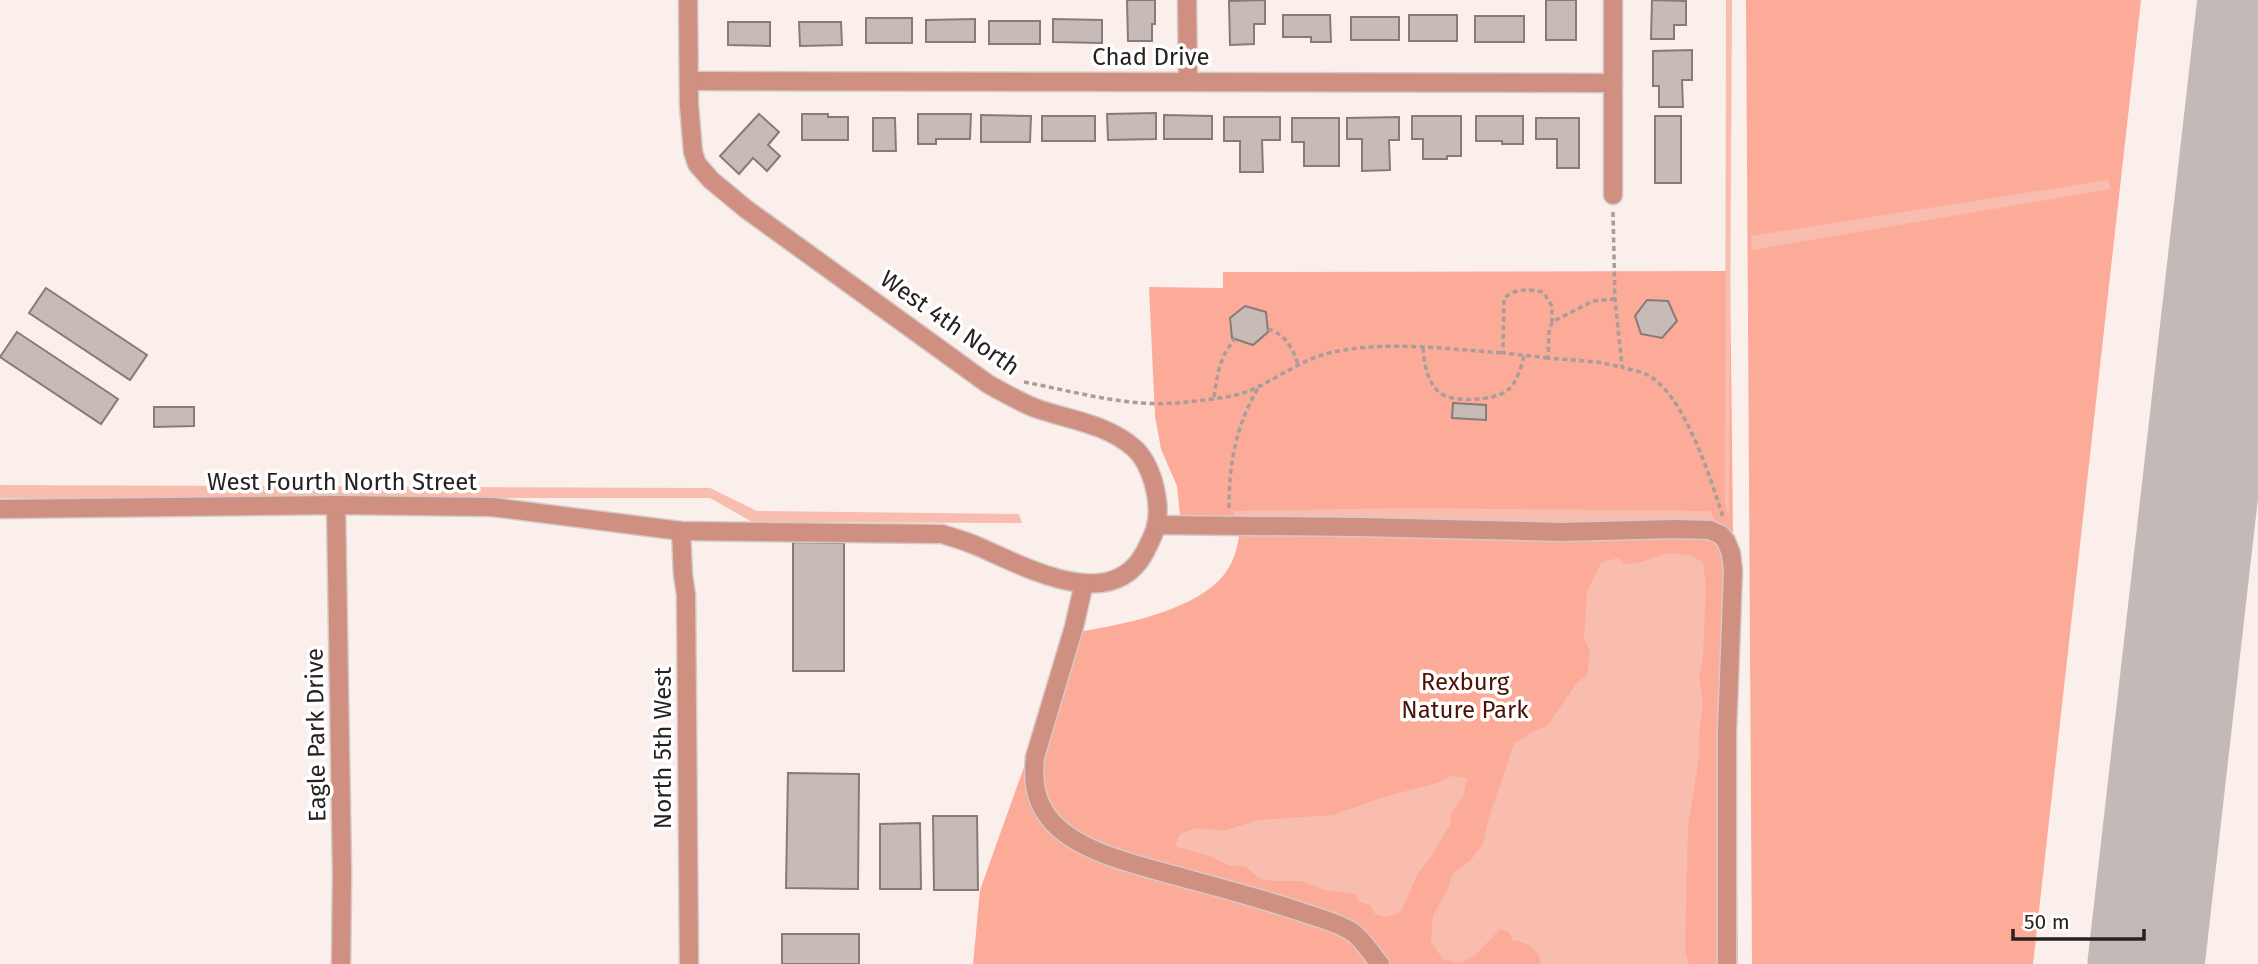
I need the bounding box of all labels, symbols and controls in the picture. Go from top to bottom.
street label: Chad Drive [1092,43,1210,71]
street label: West 4th North [875,265,1025,381]
street label: West Fourth North Street [207,468,477,496]
street label: Eagle Park Drive [300,648,332,822]
street label: North 5th West [649,667,677,829]
park label: Rexburg Nature Park [1401,668,1529,724]
scale bar [2013,898,2144,942]
text: 50 m [2024,909,2070,935]

